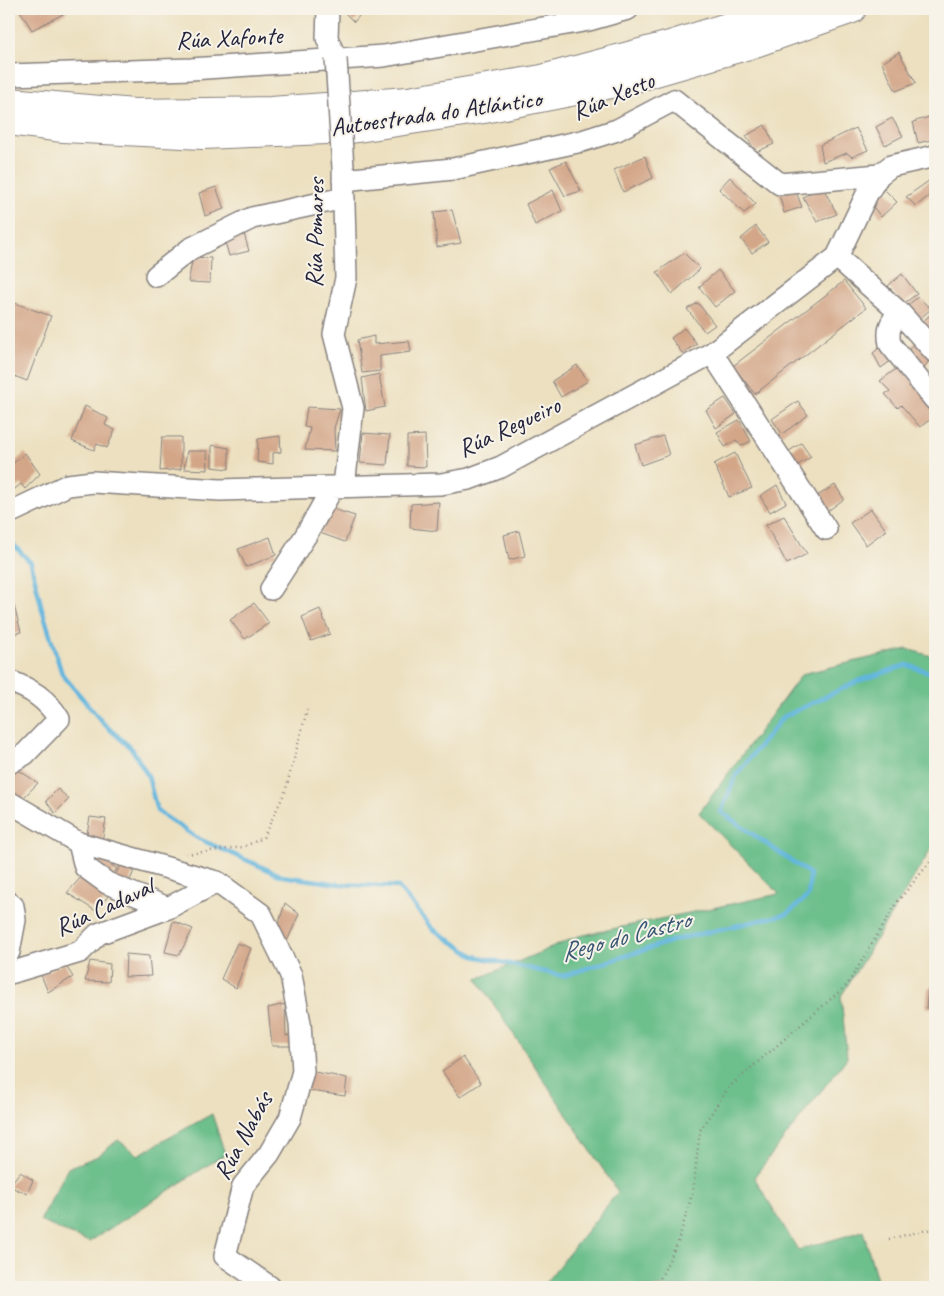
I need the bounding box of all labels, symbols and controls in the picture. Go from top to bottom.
street label: Rúa Xafonte [175,19,285,57]
street label: Rúa Xesto [567,64,660,128]
street label: Autoestrada do Atlántico [329,82,546,144]
street label: Rúa Pomares [298,176,332,288]
street label: Rúa Regueiro [453,389,567,465]
street label: Rúa Cadaval [50,868,163,944]
water label: Rego do Castro [557,902,698,969]
street label: Rúa Nabás [206,1085,281,1185]

